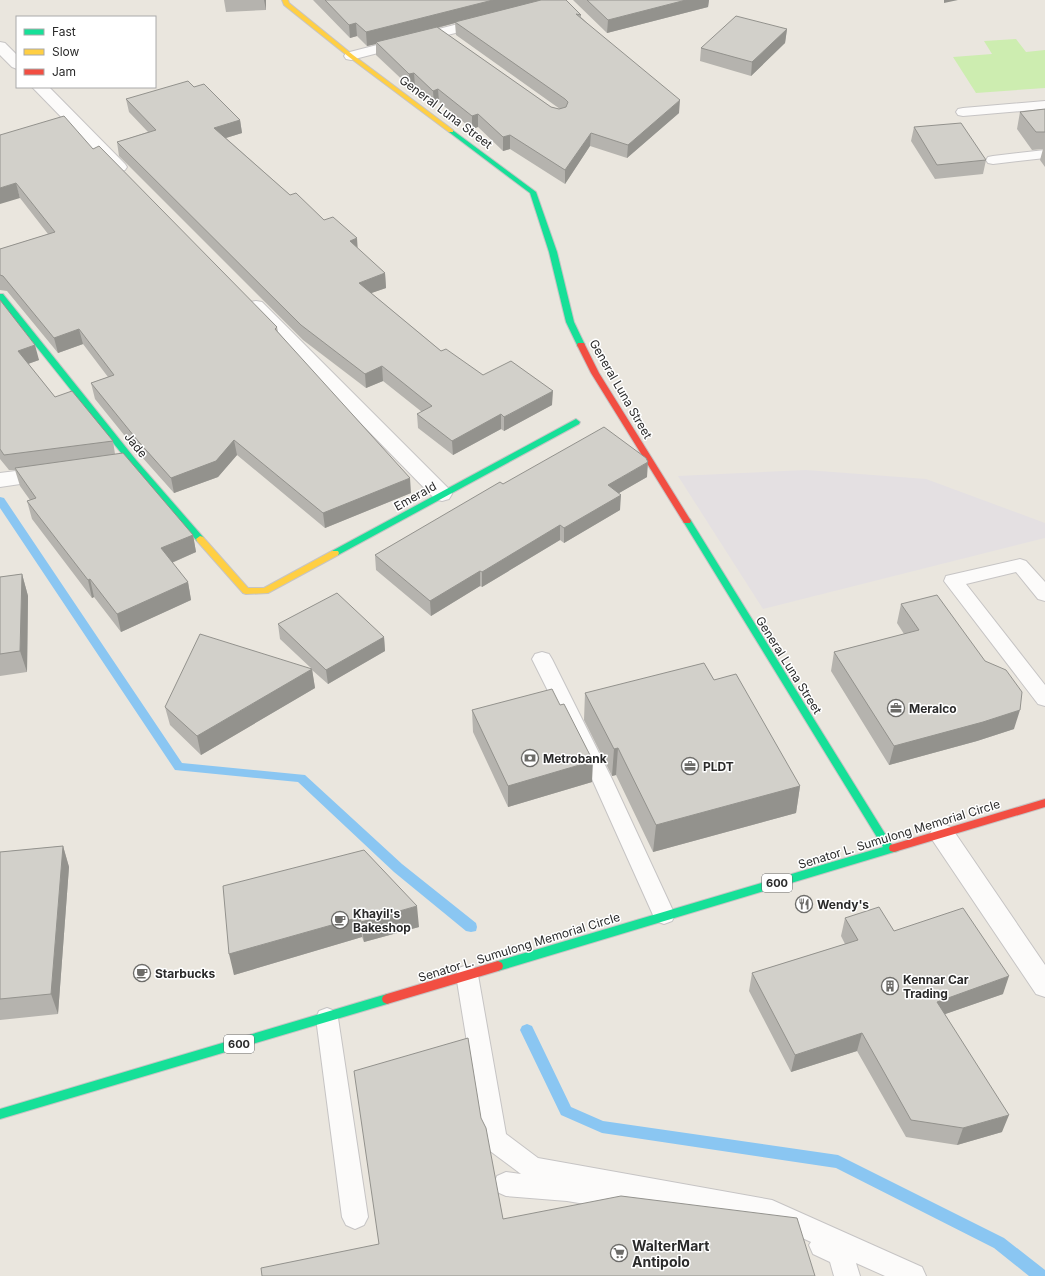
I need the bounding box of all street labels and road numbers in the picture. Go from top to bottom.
street label: General Luna Street [397,72,495,152]
street label: General Luna Street [586,337,656,442]
street label: Jade [121,429,151,461]
street label: Emerald [391,478,439,514]
street label: General Luna Street [753,613,825,717]
street label: Senator L. Sumulong Memorial Circle [796,796,1002,872]
road number: 600 [762,874,792,892]
street label: Senator L. Sumulong Memorial Circle [416,909,622,985]
road number: 600 [224,1035,254,1053]

